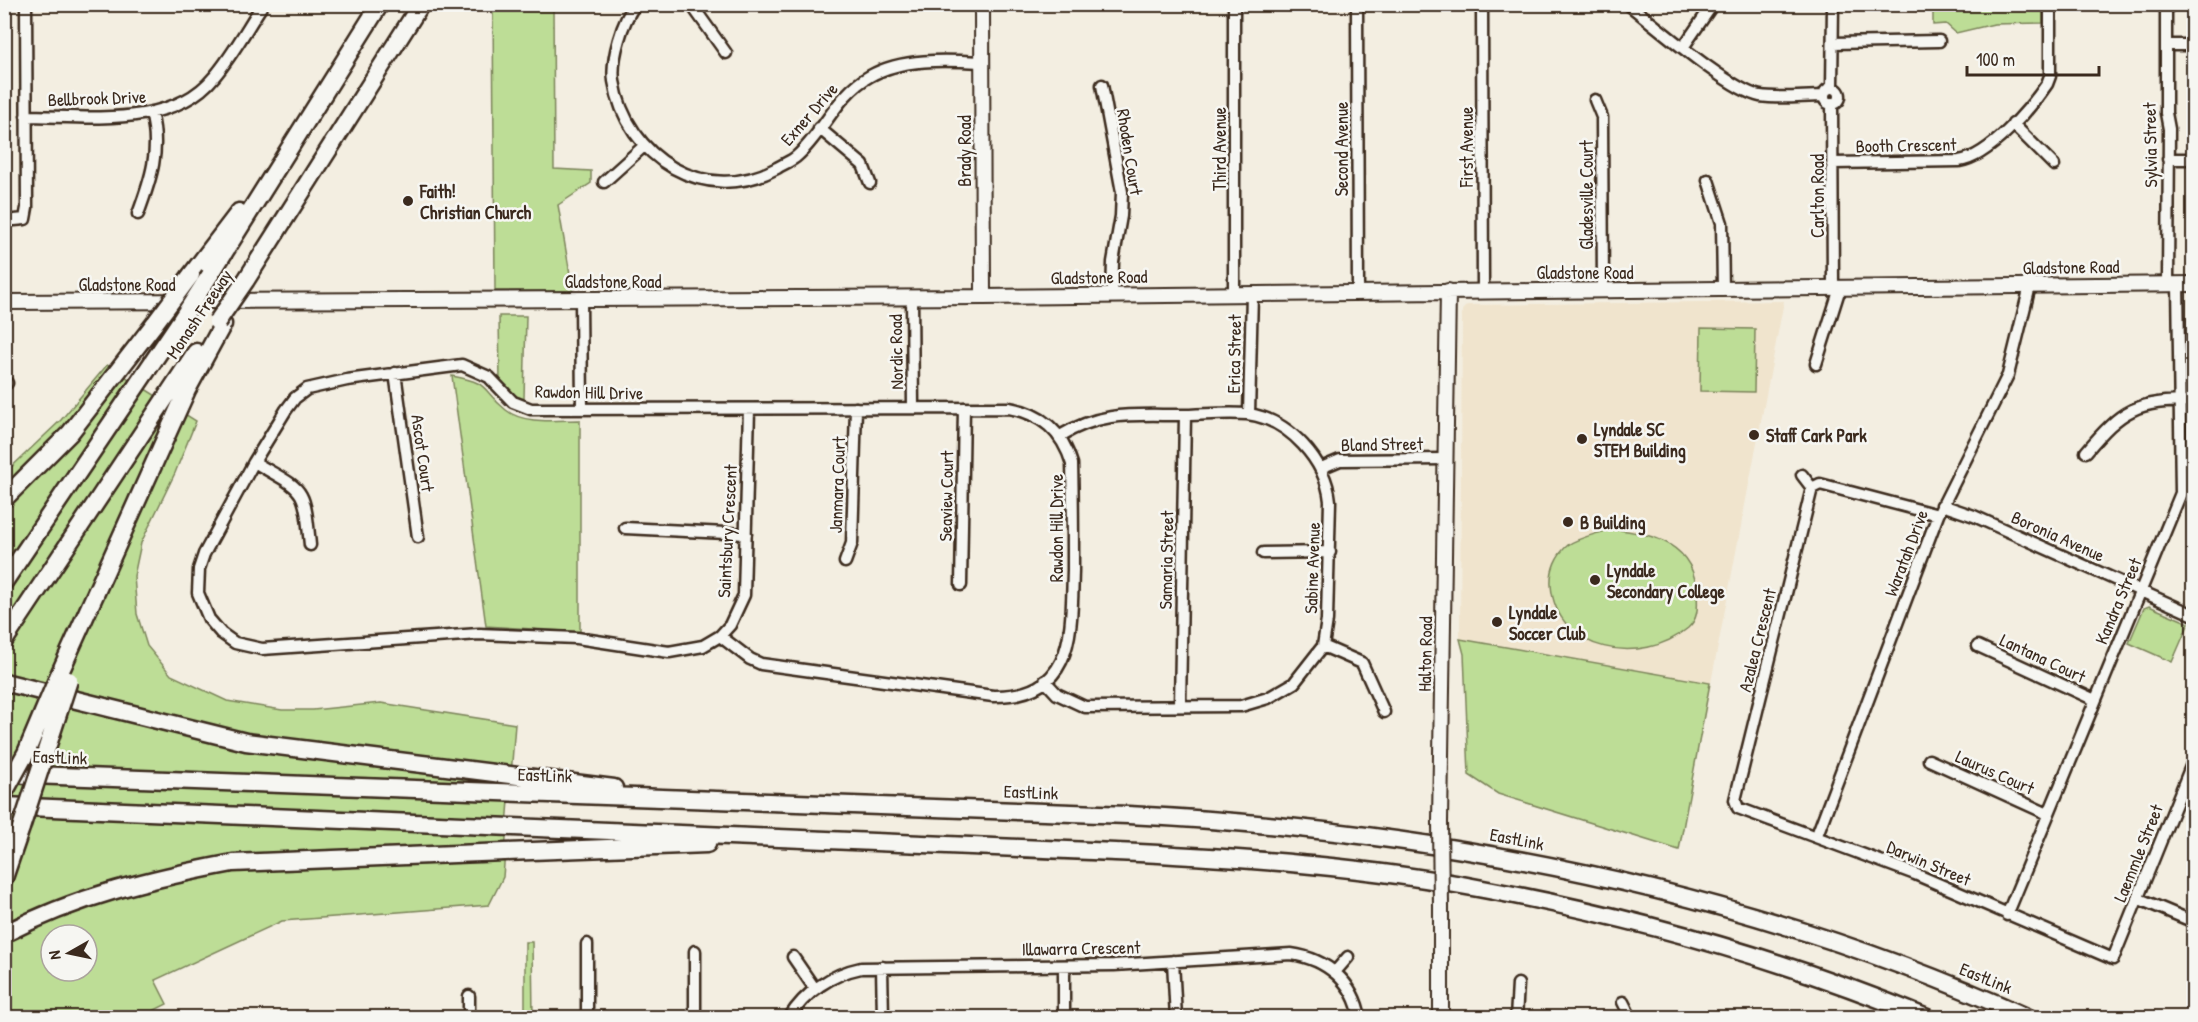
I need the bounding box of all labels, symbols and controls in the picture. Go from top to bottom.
scale bar [1967,39,2099,77]
text: 100 m [1976,47,2015,72]
street label: Exner Drive [775,77,843,151]
street label: Bellbrook Drive [47,84,147,112]
street label: Sylvia Street [2137,101,2163,188]
street label: Second Avenue [1329,102,1354,196]
street label: Rhoden Court [1111,107,1149,198]
street label: Third Avenue [1207,107,1232,191]
street label: First Avenue [1454,107,1479,188]
street label: Brady Road [952,115,977,187]
street label: Booth Crescent [1855,132,1957,158]
street label: Gladesville Court [1574,140,1599,250]
street label: Carlton Road [1805,154,1830,238]
place label: Faith! Christian Church [419,179,531,225]
marker: Faith! Christian Church [401,194,415,208]
street label: Gladstone Road [2022,254,2120,280]
street label: Gladstone Road [1537,260,1633,285]
street label: Monash Freeway [160,264,238,364]
street label: Gladstone Road [1050,264,1148,290]
street label: Gladstone Road [565,269,661,294]
street label: Gladstone Road [79,272,175,297]
street label: Erica Street [1221,313,1247,394]
street label: Nordic Road [883,314,909,390]
street label: Rawdon Hill Drive [535,379,643,405]
street label: Ascot Court [405,413,441,494]
place label: Lyndale SC STEM Building [1594,417,1686,464]
place label: Staff Cark Park [1766,423,1867,448]
marker: Staff Cark Park [1747,428,1761,442]
street label: Bland Street [1341,431,1424,457]
marker: Lyndale SC STEM Building [1575,432,1589,446]
street label: Janmara Court [823,435,851,534]
street label: Seaview Court [933,450,959,542]
street label: Saintsbury Crescent [711,463,743,598]
street label: Rawdon Hill Drive [1044,474,1069,582]
street label: Boronia Avenue [2007,504,2109,568]
street label: Waratah Drive [1878,506,1934,600]
street label: Samaria Street [1153,510,1179,610]
place label: B Building [1580,510,1646,536]
marker: B Building [1561,515,1575,529]
street label: Sabine Avenue [1298,522,1326,614]
street label: Kandra Street [2089,553,2148,648]
place label: Lyndale Secondary College [1607,558,1726,605]
marker: Lyndale Secondary College [1588,573,1602,587]
street label: Azalea Crescent [1732,585,1782,694]
place label: Lyndale Soccer Club [1509,600,1587,646]
marker: Lyndale Soccer Club [1490,615,1504,629]
street label: Halton Road [1412,616,1438,692]
street label: Lantana Court [1996,627,2091,689]
street label: EastLink [32,744,88,770]
street label: Laurus Court [1952,744,2039,801]
street label: EastLink [517,762,573,788]
street label: EastLink [1003,779,1059,805]
street label: Laemmle Street [2107,800,2169,906]
street label: EastLink [1488,822,1547,857]
street label: Darwin Street [1883,834,1976,892]
north arrow [39,923,99,983]
street label: Illawarra Crescent [1021,934,1141,962]
text: N [43,949,66,961]
street label: EastLink [1956,956,2016,1000]

